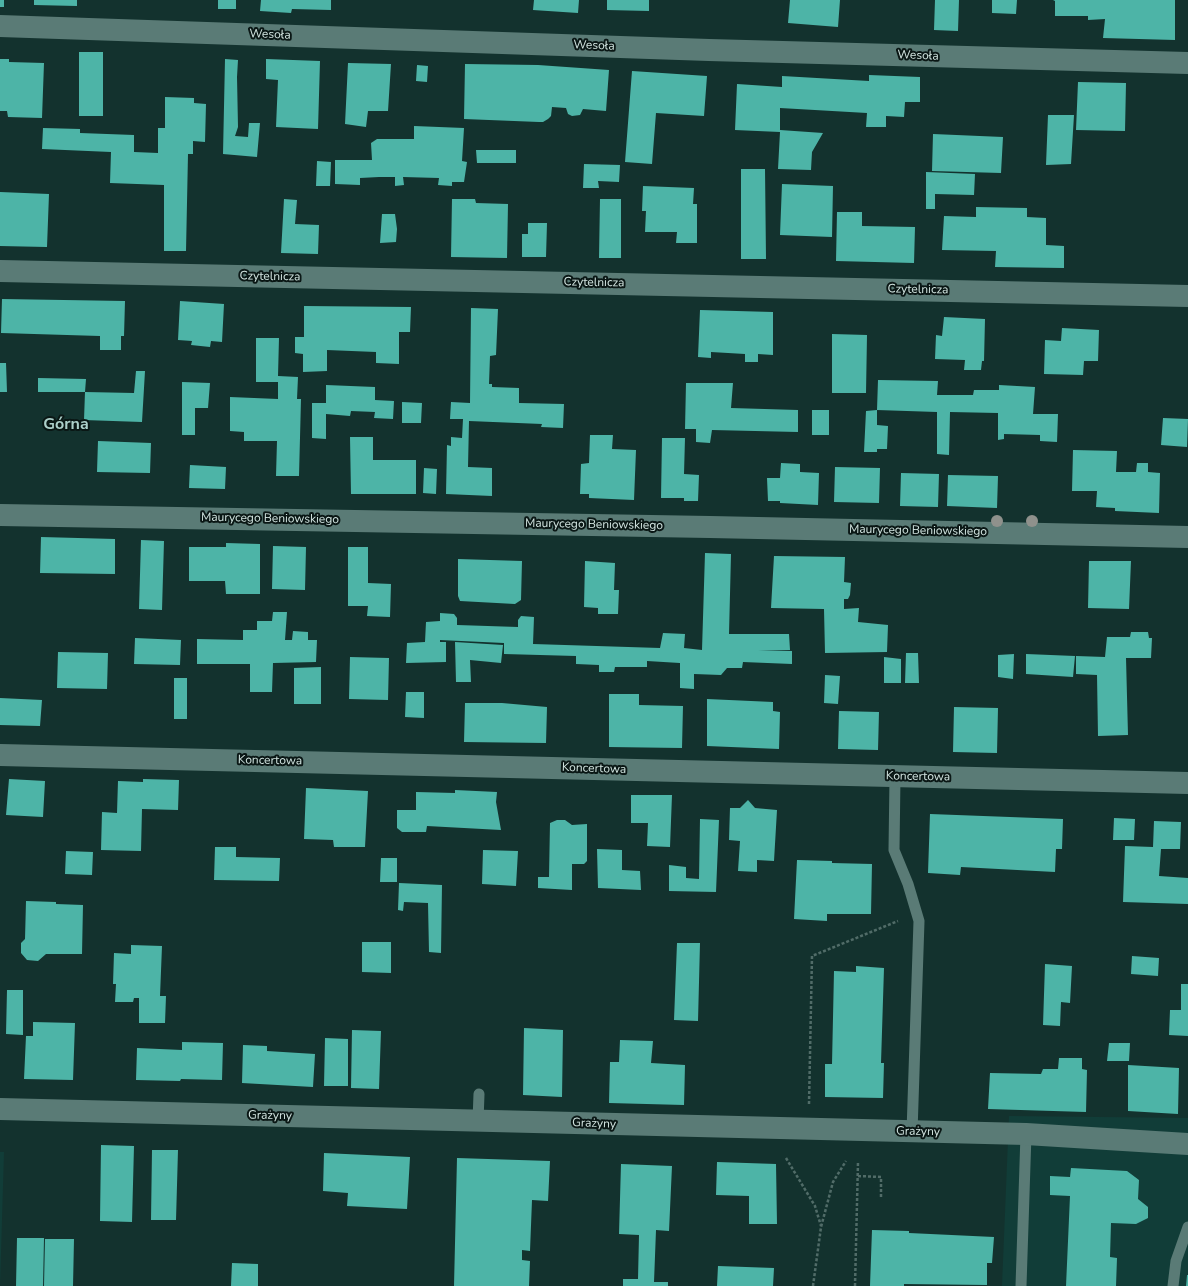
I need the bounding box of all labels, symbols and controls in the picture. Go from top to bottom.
street label: Wesoła [249,27,291,43]
street label: Wesoła [573,38,615,54]
street label: Wesoła [897,48,939,64]
street label: Czytelnicza [240,269,300,285]
street label: Czytelnicza [564,275,624,291]
street label: Czytelnicza [888,282,948,298]
district label: Górna [43,415,89,435]
street label: Maurycego Beniowskiego [201,511,339,527]
street label: Maurycego Beniowskiego [525,517,663,533]
street label: Maurycego Beniowskiego [849,523,987,539]
street label: Koncertowa [238,753,302,769]
street label: Koncertowa [562,761,626,777]
street label: Koncertowa [886,769,950,785]
street label: Grażyny [248,1108,292,1124]
street label: Grażyny [572,1116,616,1132]
street label: Grażyny [896,1124,940,1140]

